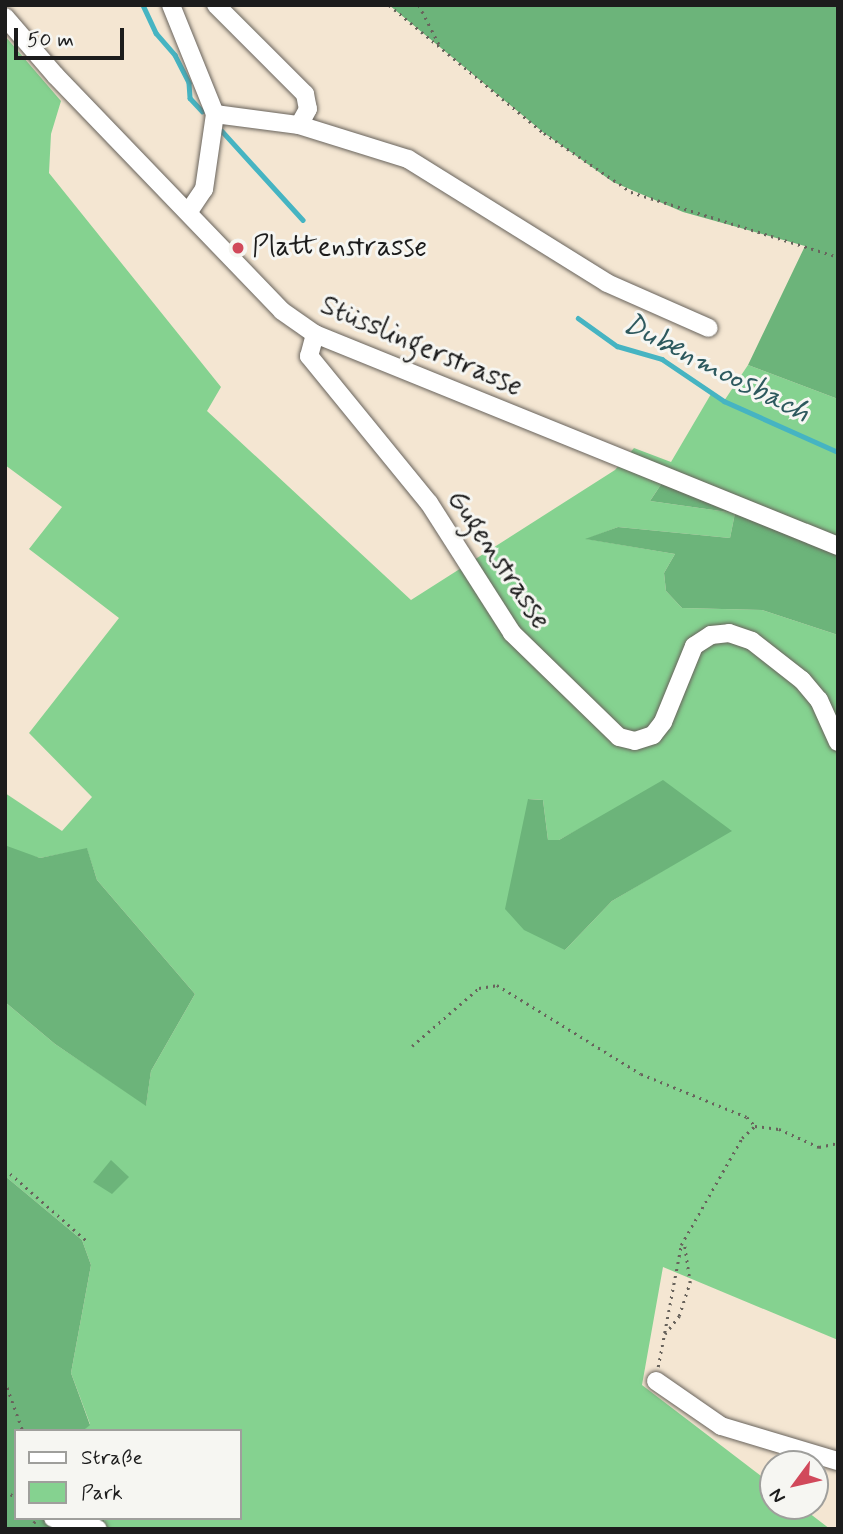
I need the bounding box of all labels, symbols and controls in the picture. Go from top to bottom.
scale bar [18,14,128,58]
text: 50 m [27,26,74,54]
place label: Plattenstrasse [252,231,427,265]
marker: Plattenstrasse [230,240,246,256]
street label: Stüsslingerstrasse [315,289,527,405]
water label: Dubenmoosbach [616,306,816,432]
street label: Gugenstrasse [439,484,557,636]
legend [14,1429,242,1520]
text: Straße [81,1444,143,1472]
north arrow [759,1450,829,1520]
text: Park [81,1479,123,1507]
text: N [764,1484,792,1508]

